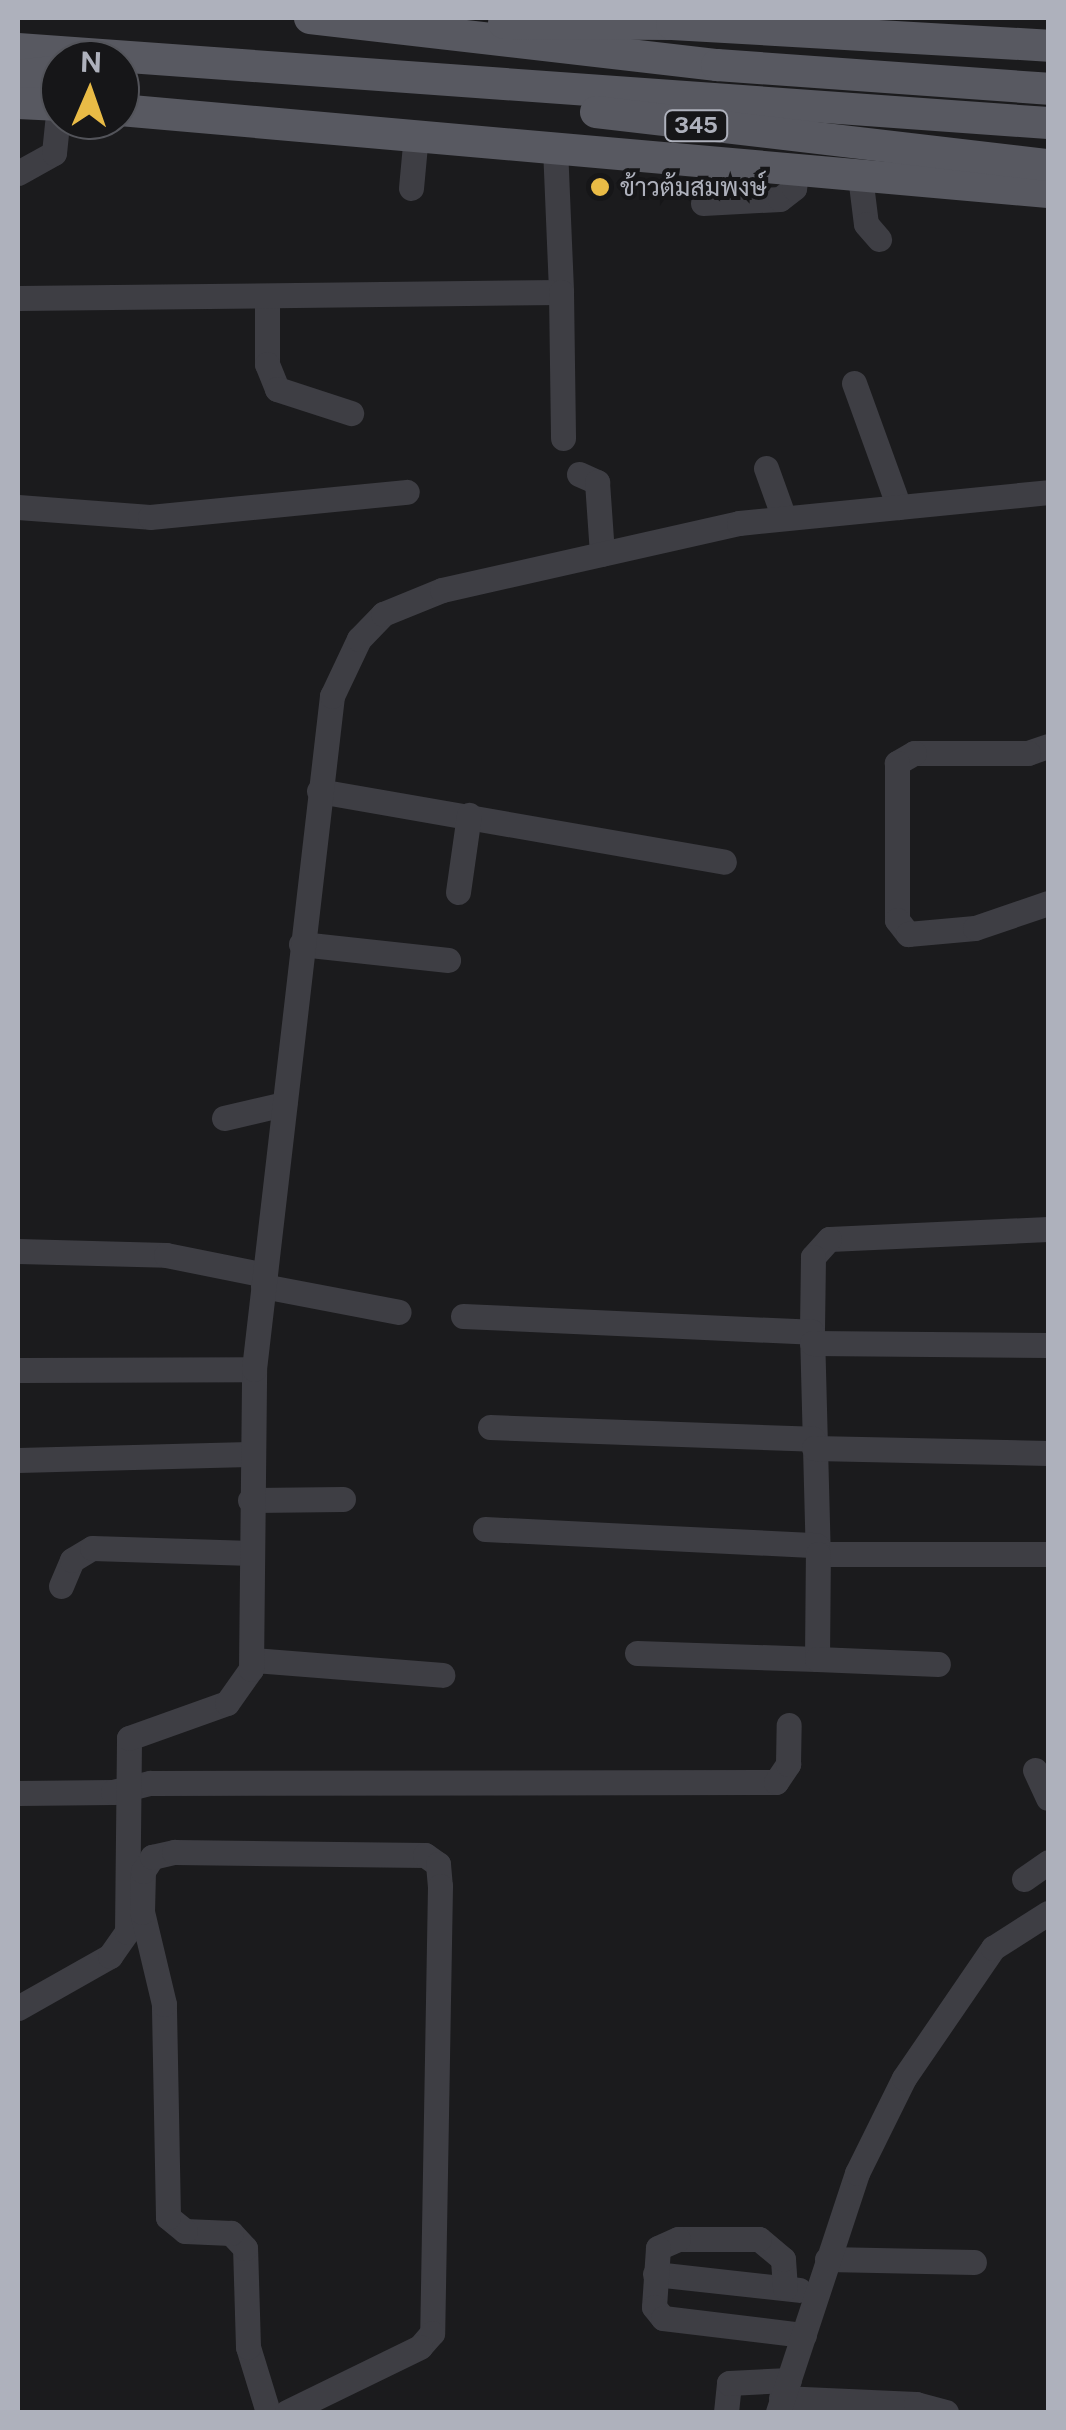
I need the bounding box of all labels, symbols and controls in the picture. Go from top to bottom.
north arrow [40,40,140,140]
text: N [79,45,103,78]
road number: 345 [664,109,728,143]
place label: ข้าวต้มสมพงษ์ [620,172,766,202]
marker: ข้าวต้มสมพงษ์ [589,176,611,198]

